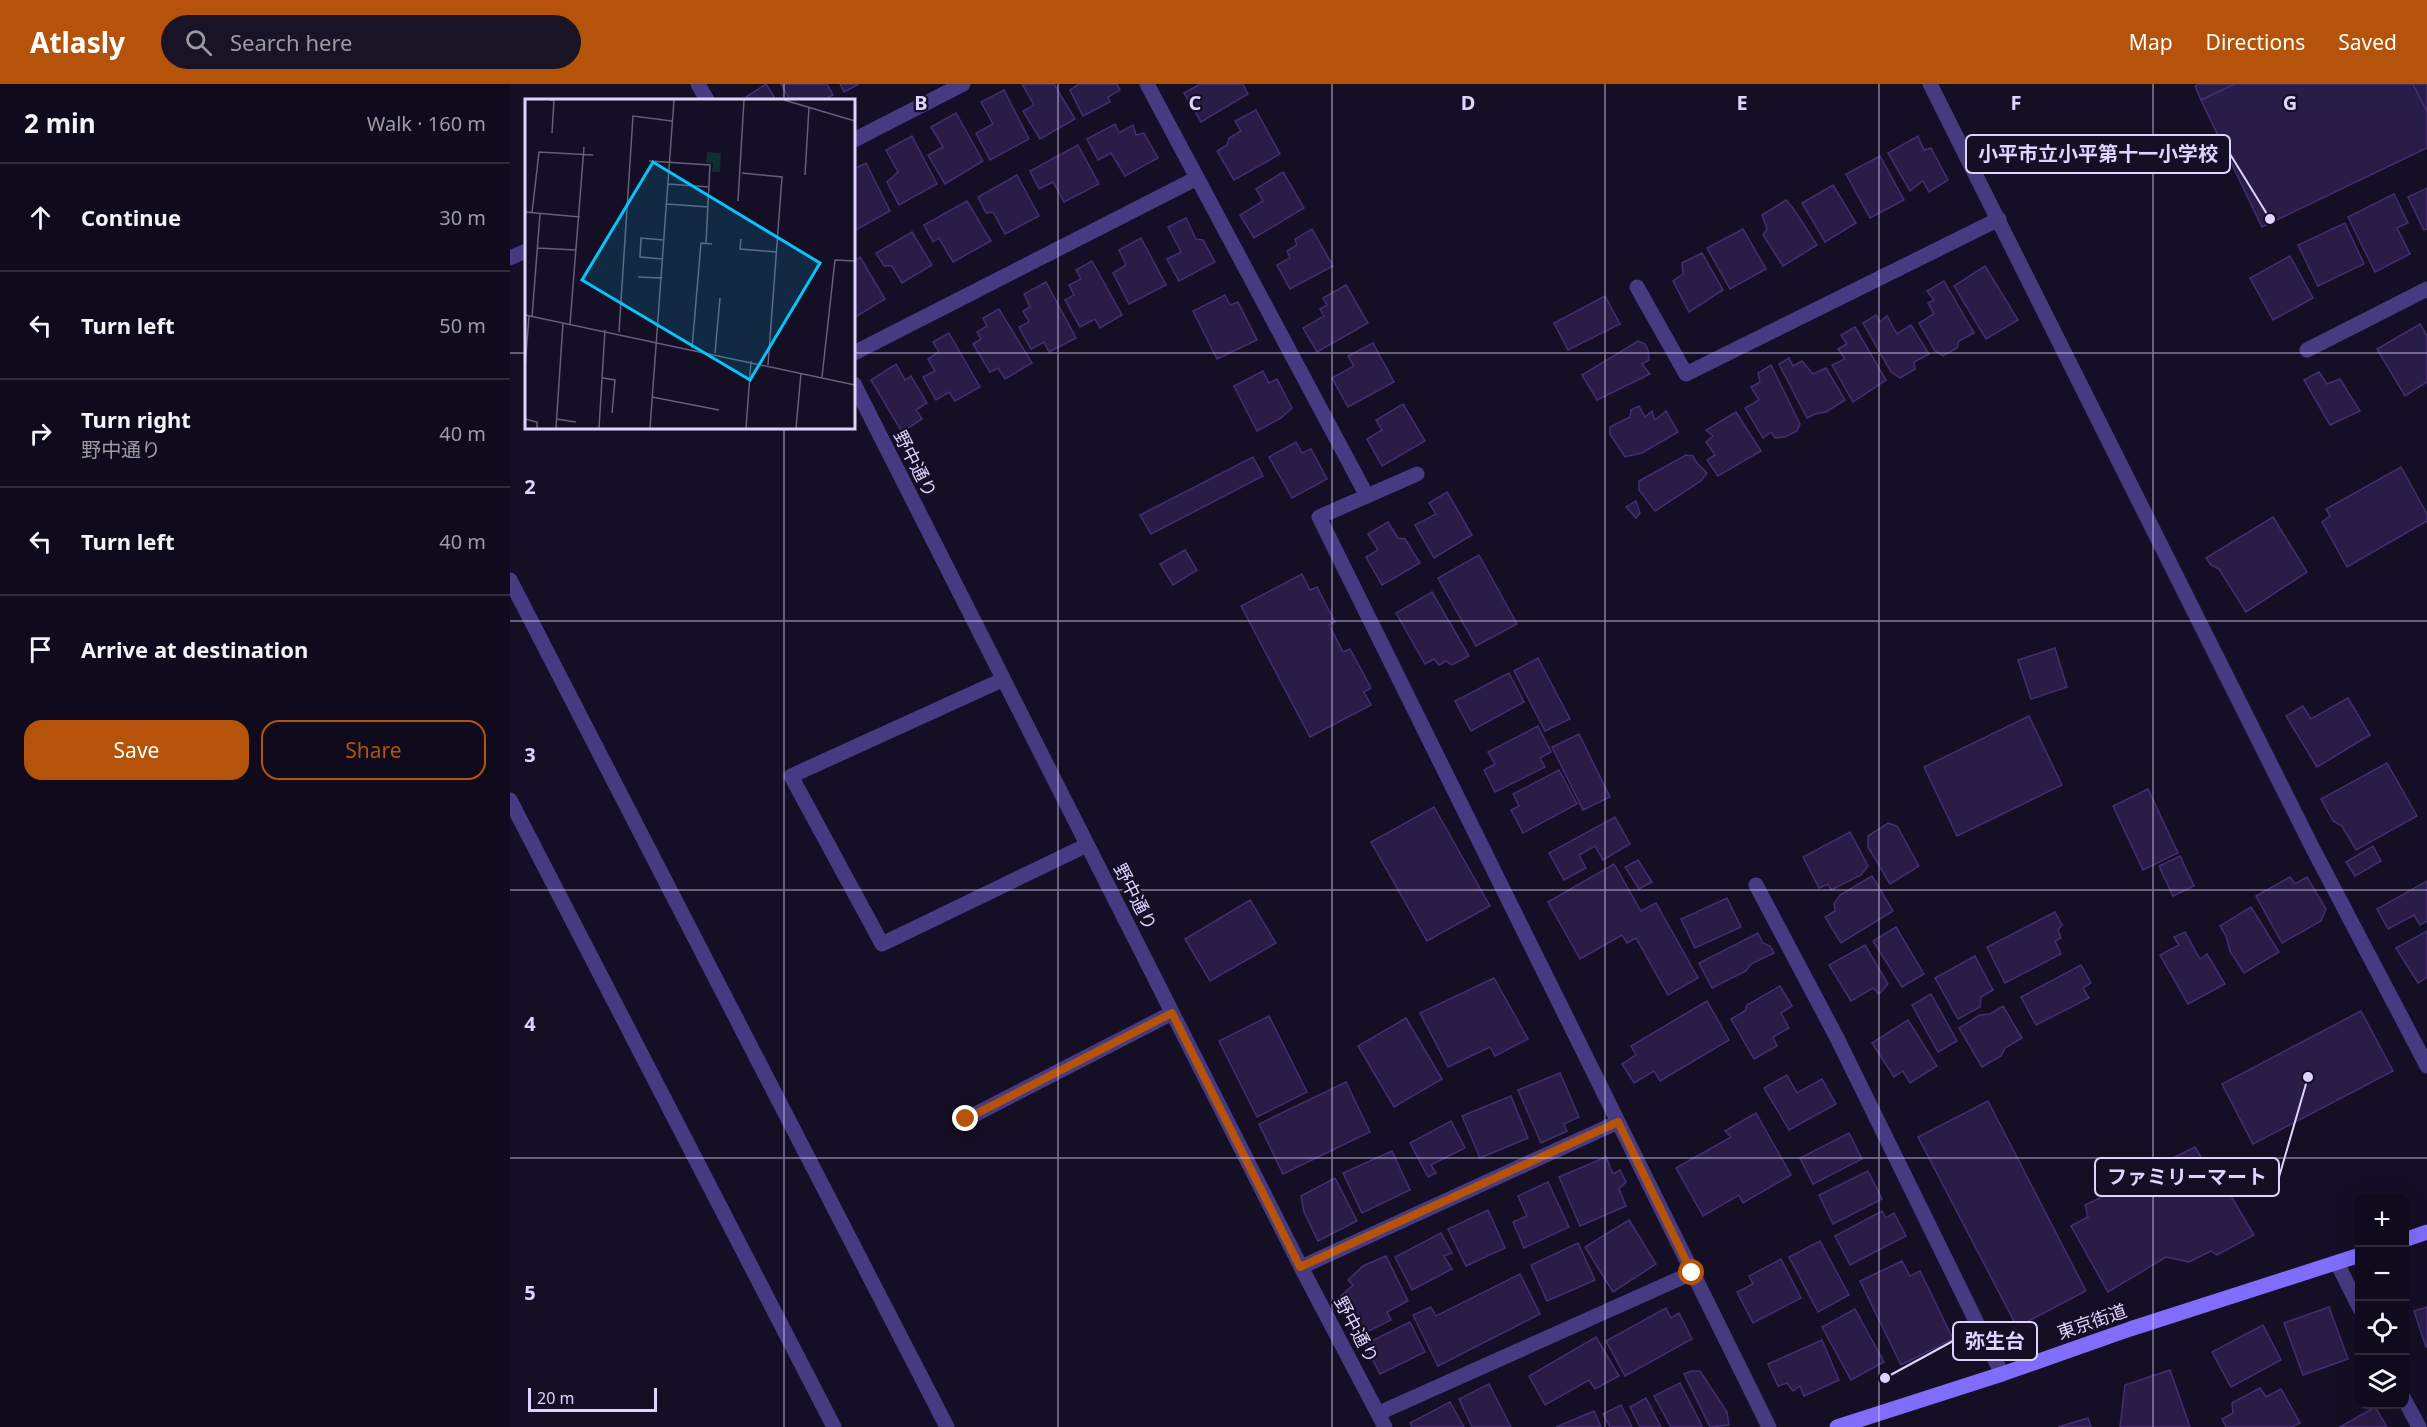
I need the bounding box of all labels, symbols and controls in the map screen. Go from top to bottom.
search box [161,15,581,69]
text: Atlasly [30,23,125,61]
icon: search [182,26,215,59]
text: Search here [230,27,352,57]
text: Map [2129,28,2173,56]
text: Directions [2206,28,2305,56]
text: Saved [2338,28,2397,56]
text: B [914,89,928,116]
text: C [1189,89,1202,116]
text: D [1461,89,1475,116]
text: E [1736,89,1748,116]
text: F [2011,89,2021,116]
text: G [2283,89,2297,116]
inset map [525,99,855,429]
text: 2 min [24,105,96,141]
text: Walk · 160 m [367,110,486,137]
callout: 小平市立小平第十一小学校 [1966,135,2230,173]
text: 小平市立小平第十一小学校 [1978,140,2218,167]
icon: ahead [24,201,57,234]
text: Continue [81,202,181,232]
text: 30 m [439,204,486,231]
icon: left [24,309,57,342]
text: Turn left [81,310,175,340]
text: 50 m [439,312,486,339]
text: Turn right [81,404,191,434]
icon: right [24,417,57,450]
text: 40 m [439,420,486,447]
street label: 野中通り [889,426,943,501]
text: 野中通り [81,436,161,463]
text: 2 [524,473,536,500]
icon: left [24,525,57,558]
text: Turn left [81,526,175,556]
text: 40 m [439,528,486,555]
icon: arrive [24,633,57,666]
text: Arrive at destination [81,634,308,664]
button: Save [24,720,249,780]
button: Share [261,720,486,780]
text: 3 [524,741,536,768]
street label: 野中通り [1109,859,1163,934]
text: 4 [524,1010,536,1037]
route end [952,1105,978,1131]
callout: ファミリーマート [2095,1158,2279,1196]
text: ファミリーマート [2107,1163,2267,1190]
map controls [2355,1193,2409,1409]
button: + [2355,1193,2409,1247]
button: − [2355,1247,2409,1301]
route start [1678,1259,1704,1285]
text: 5 [524,1279,536,1306]
street label: 野中通り [1329,1292,1384,1367]
street label: 東京街道 [2054,1298,2130,1344]
button: locate [2355,1301,2409,1355]
callout: 弥生台 [1953,1322,2037,1360]
text: 弥生台 [1965,1327,2025,1354]
button: layers [2355,1355,2409,1409]
scale bar [528,1385,657,1412]
text: 20 m [537,1387,574,1409]

